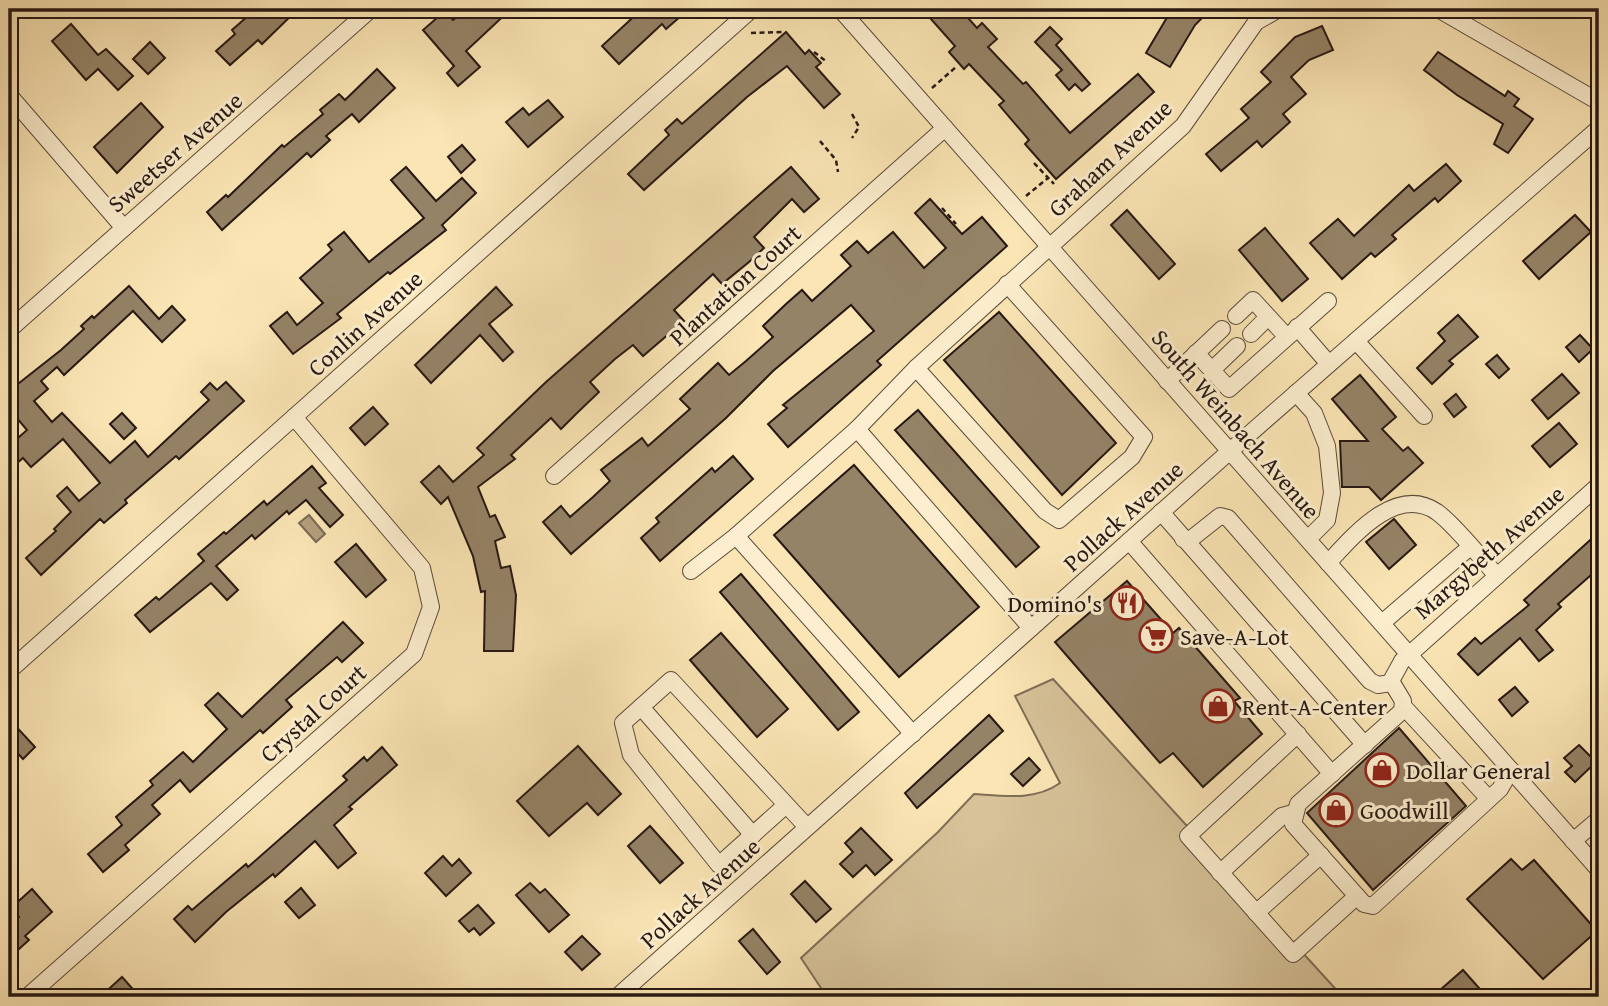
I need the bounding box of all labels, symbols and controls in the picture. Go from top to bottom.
street label: Sweetser Avenue [100,83,250,221]
street label: Graham Avenue [1040,91,1180,225]
street label: Plantation Court [661,216,809,354]
street label: Conlin Avenue [300,262,430,384]
street label: South Weinbach Avenue [1144,321,1328,527]
street label: Pollack Avenue [1055,452,1191,580]
street label: Margybeth Avenue [1406,477,1572,627]
restaurant icon: Domino's [1108,584,1146,622]
place label: Domino's [1007,586,1102,621]
supermarket icon: Save-A-Lot [1137,617,1175,655]
place label: Save-A-Lot [1180,619,1289,654]
street label: Crystal Court [252,655,374,770]
shop icon: Rent-A-Center [1199,687,1237,725]
place label: Rent-A-Center [1242,689,1388,724]
shop icon: Dollar General [1363,751,1401,789]
place label: Dollar General [1406,753,1551,788]
shop icon: Goodwill [1317,791,1355,829]
place label: Goodwill [1360,793,1449,828]
street label: Pollack Avenue [632,829,768,957]

